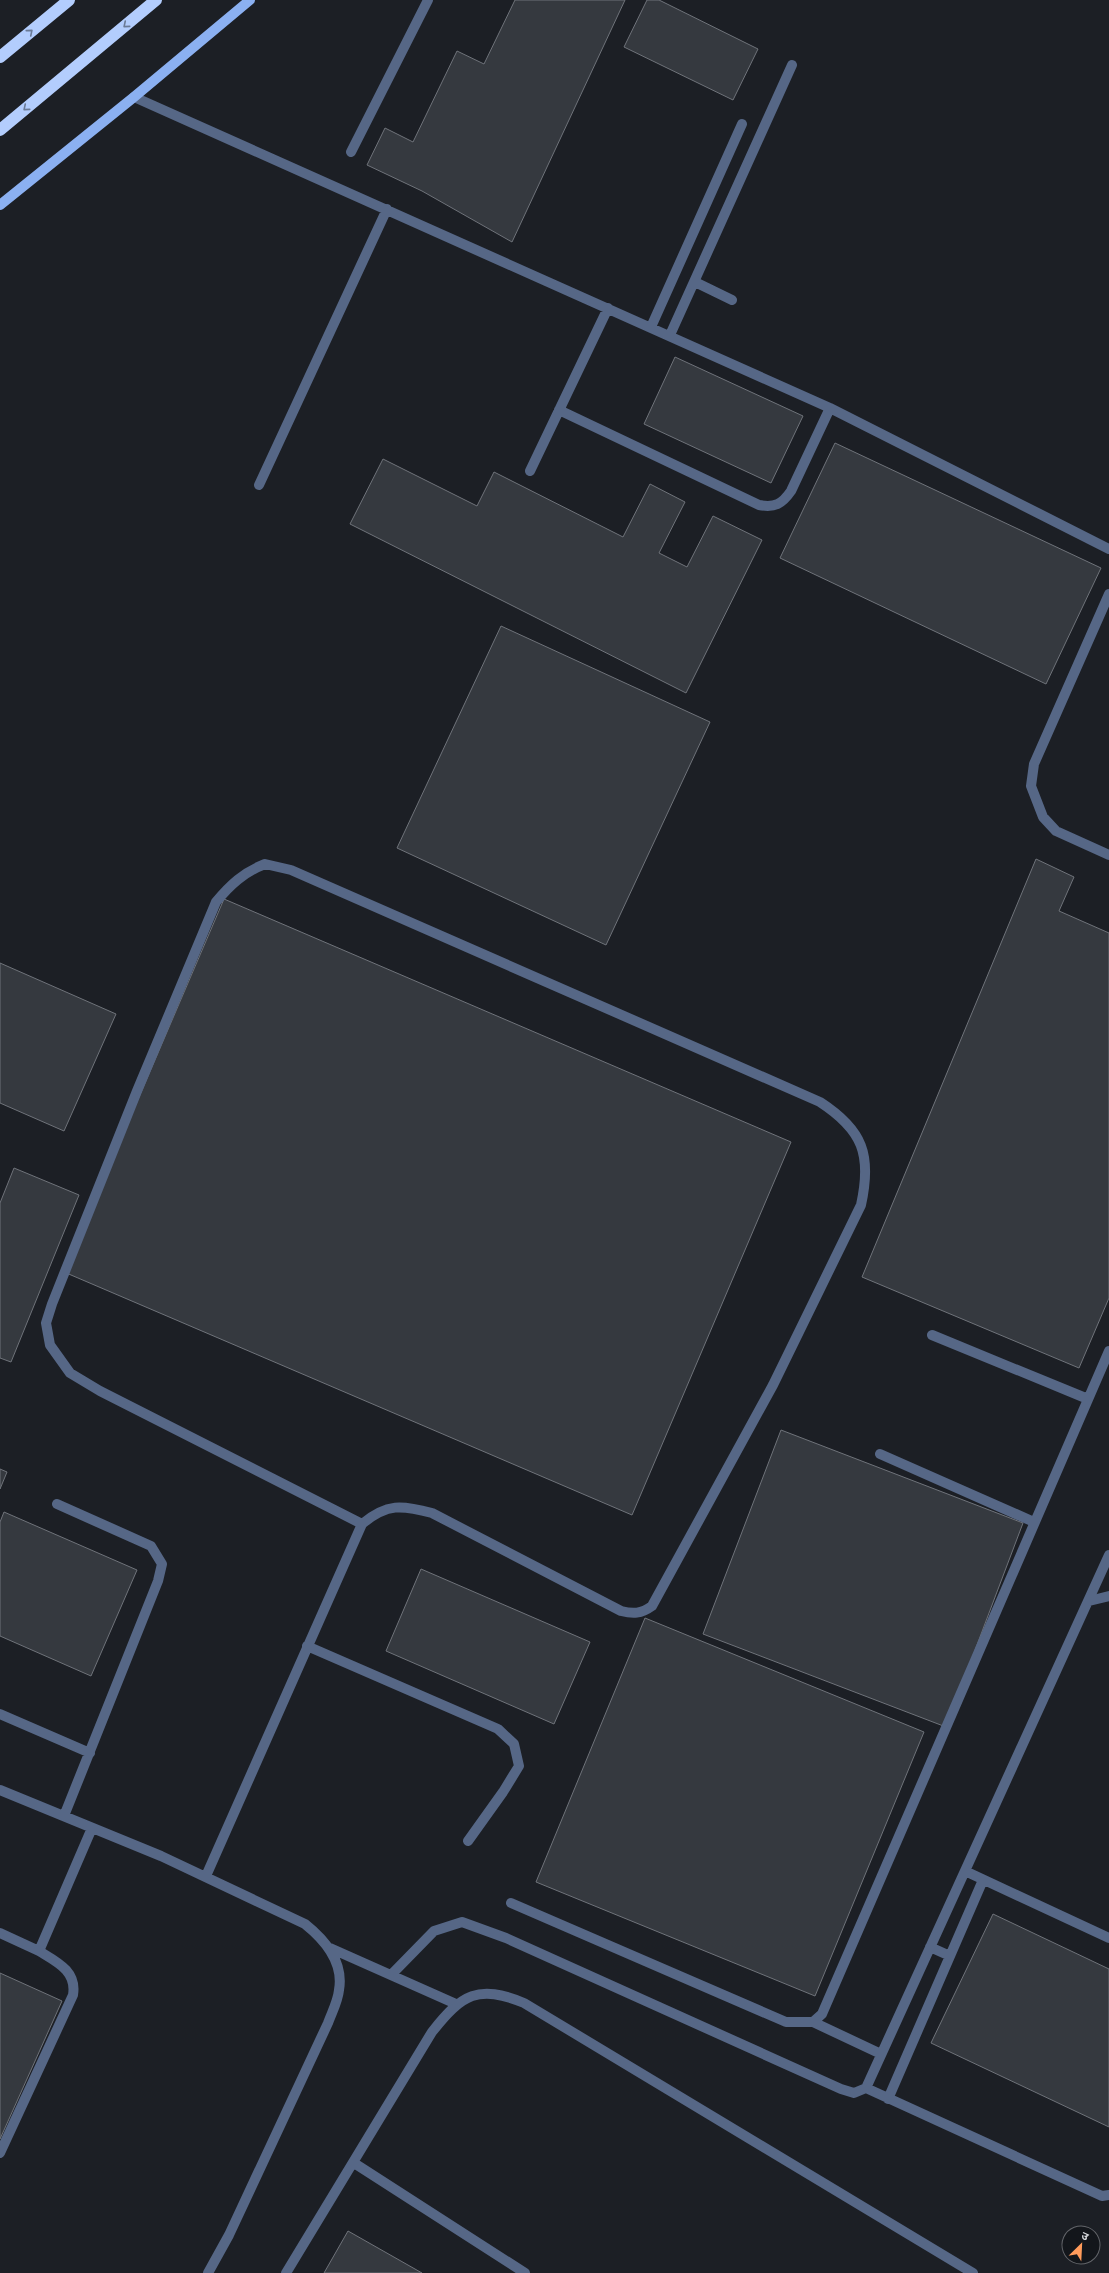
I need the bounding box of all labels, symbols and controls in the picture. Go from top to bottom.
one-way arrow [124,20,131,27]
one-way arrow [25,30,33,37]
one-way arrow [24,103,31,110]
north arrow [1061,2225,1101,2265]
text: उ [1079,2228,1091,2244]

